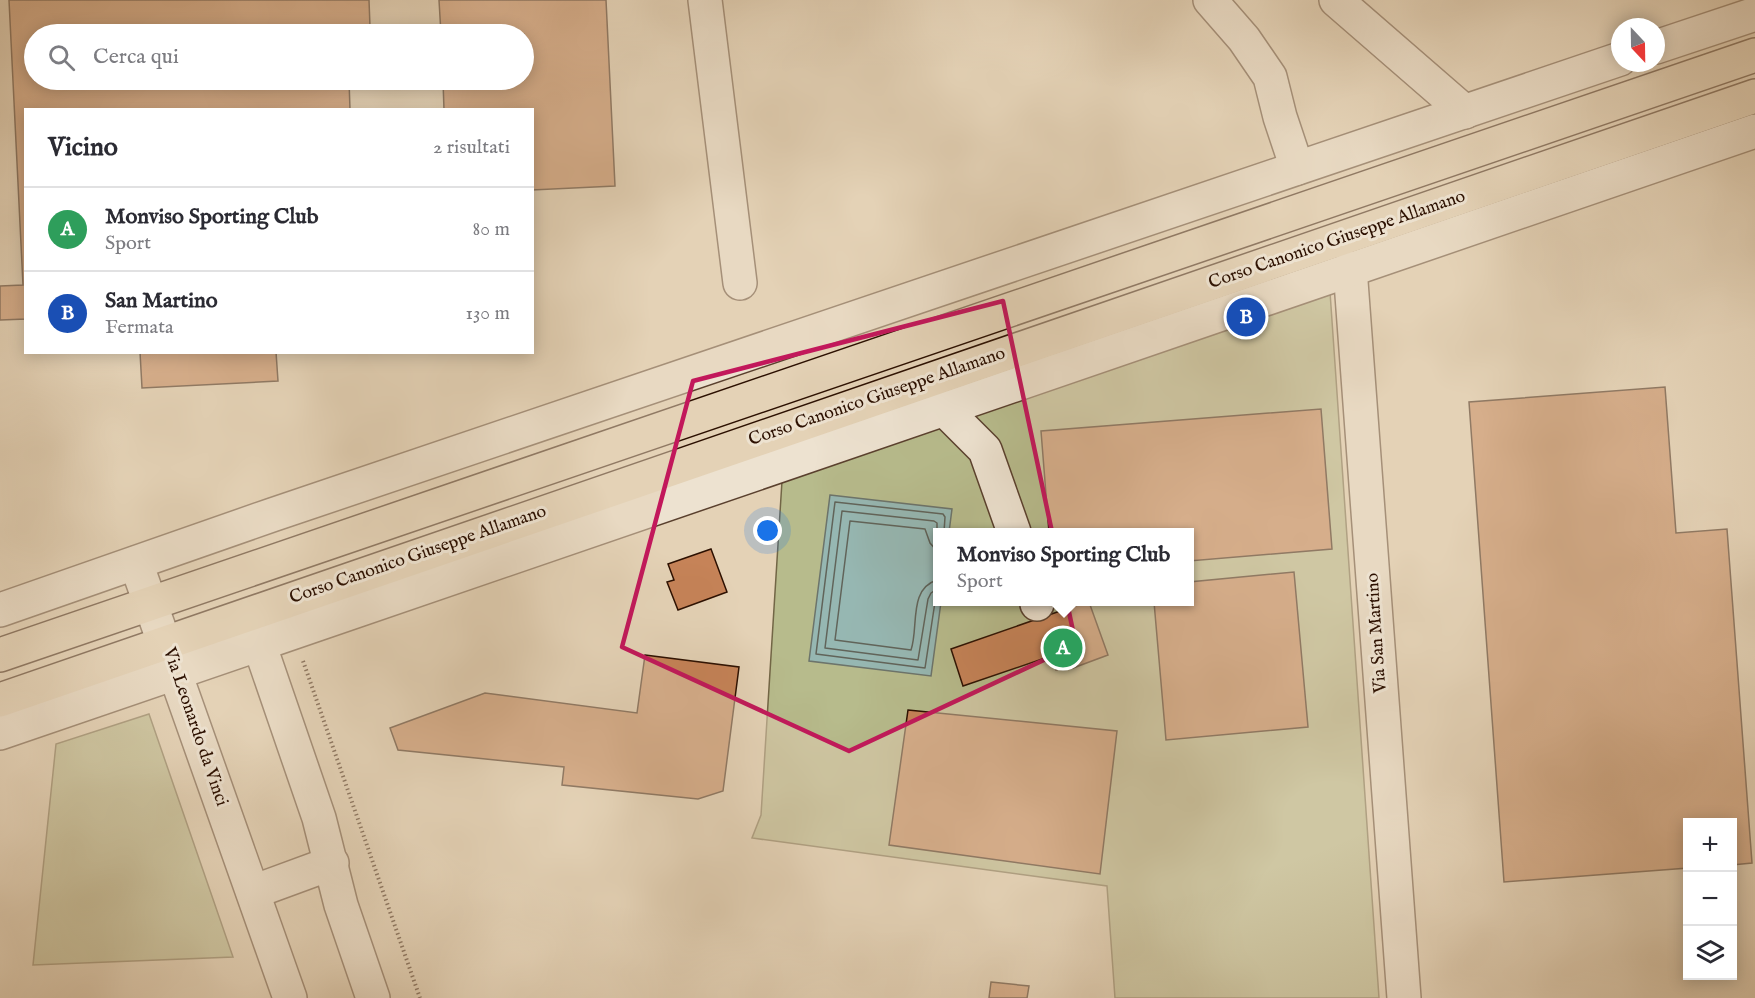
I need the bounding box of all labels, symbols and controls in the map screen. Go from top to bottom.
north arrow [1611,18,1665,72]
search box [24,24,534,90]
icon: search [45,41,78,74]
text: Cerca qui [93,43,179,71]
text: Vicino [48,131,118,164]
text: 2 risultati [433,135,510,160]
street label: Corso Canonico Giuseppe Allamano [1206,185,1469,295]
text: Monviso Sporting Club [105,203,319,231]
text: A [61,217,74,242]
text: 80 m [473,217,510,242]
text: Sport [105,231,151,256]
text: San Martino [105,287,218,315]
pin: B [1226,294,1266,340]
text: B [61,301,74,326]
text: 130 m [465,301,510,326]
text: Fermata [105,315,174,340]
street label: Corso Canonico Giuseppe Allamano [746,342,1009,452]
street label: Corso Canonico Giuseppe Allamano [287,500,550,610]
your location [753,516,782,545]
popup [933,528,1194,606]
text: Monviso Sporting Club [957,541,1170,569]
text: Sport [957,569,1003,594]
street label: Via San Martino [1361,572,1393,695]
pin: A [1044,626,1082,670]
street label: Via Leonardo da Vinci [157,644,233,810]
map controls [1683,818,1737,980]
button: + [1683,818,1737,872]
button: − [1683,872,1737,926]
button: layers [1683,926,1737,980]

